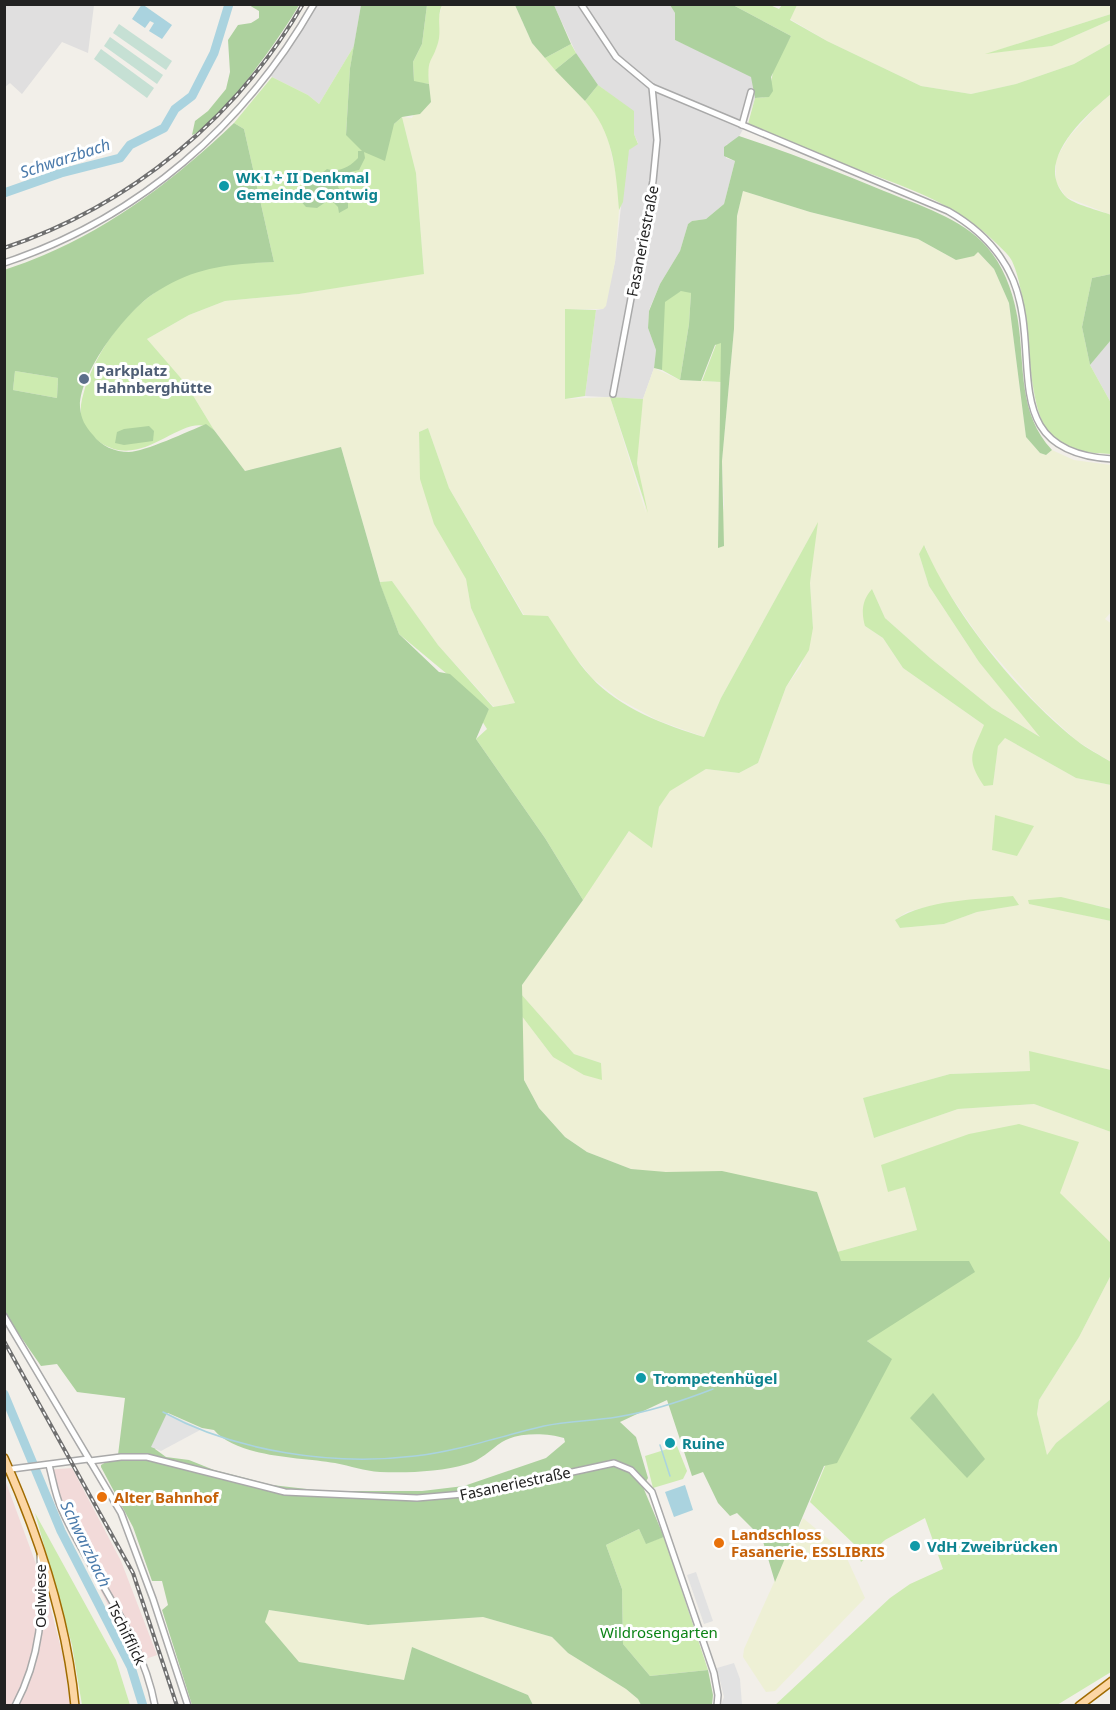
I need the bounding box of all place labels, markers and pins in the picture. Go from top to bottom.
place label: WK I + II Denkmal Gemeinde Contwig [236,167,378,204]
marker: WK I + II Denkmal Gemeinde Contwig [217,179,231,193]
place label: Parkplatz Hahnberghütte [96,360,212,397]
marker: Parkplatz Hahnberghütte [77,372,91,386]
place label: Trompetenhügel [653,1368,777,1388]
marker: Trompetenhügel [634,1371,648,1385]
place label: Ruine [682,1433,725,1453]
marker: Ruine [663,1436,677,1450]
place label: Alter Bahnhof [114,1487,220,1507]
marker: Alter Bahnhof [95,1490,109,1504]
place label: Landschloss Fasanerie, ESSLIBRIS [731,1524,885,1561]
marker: Landschloss Fasanerie, ESSLIBRIS [712,1536,726,1550]
place label: VdH Zweibrücken [927,1536,1058,1556]
marker: VdH Zweibrücken [908,1539,922,1553]

